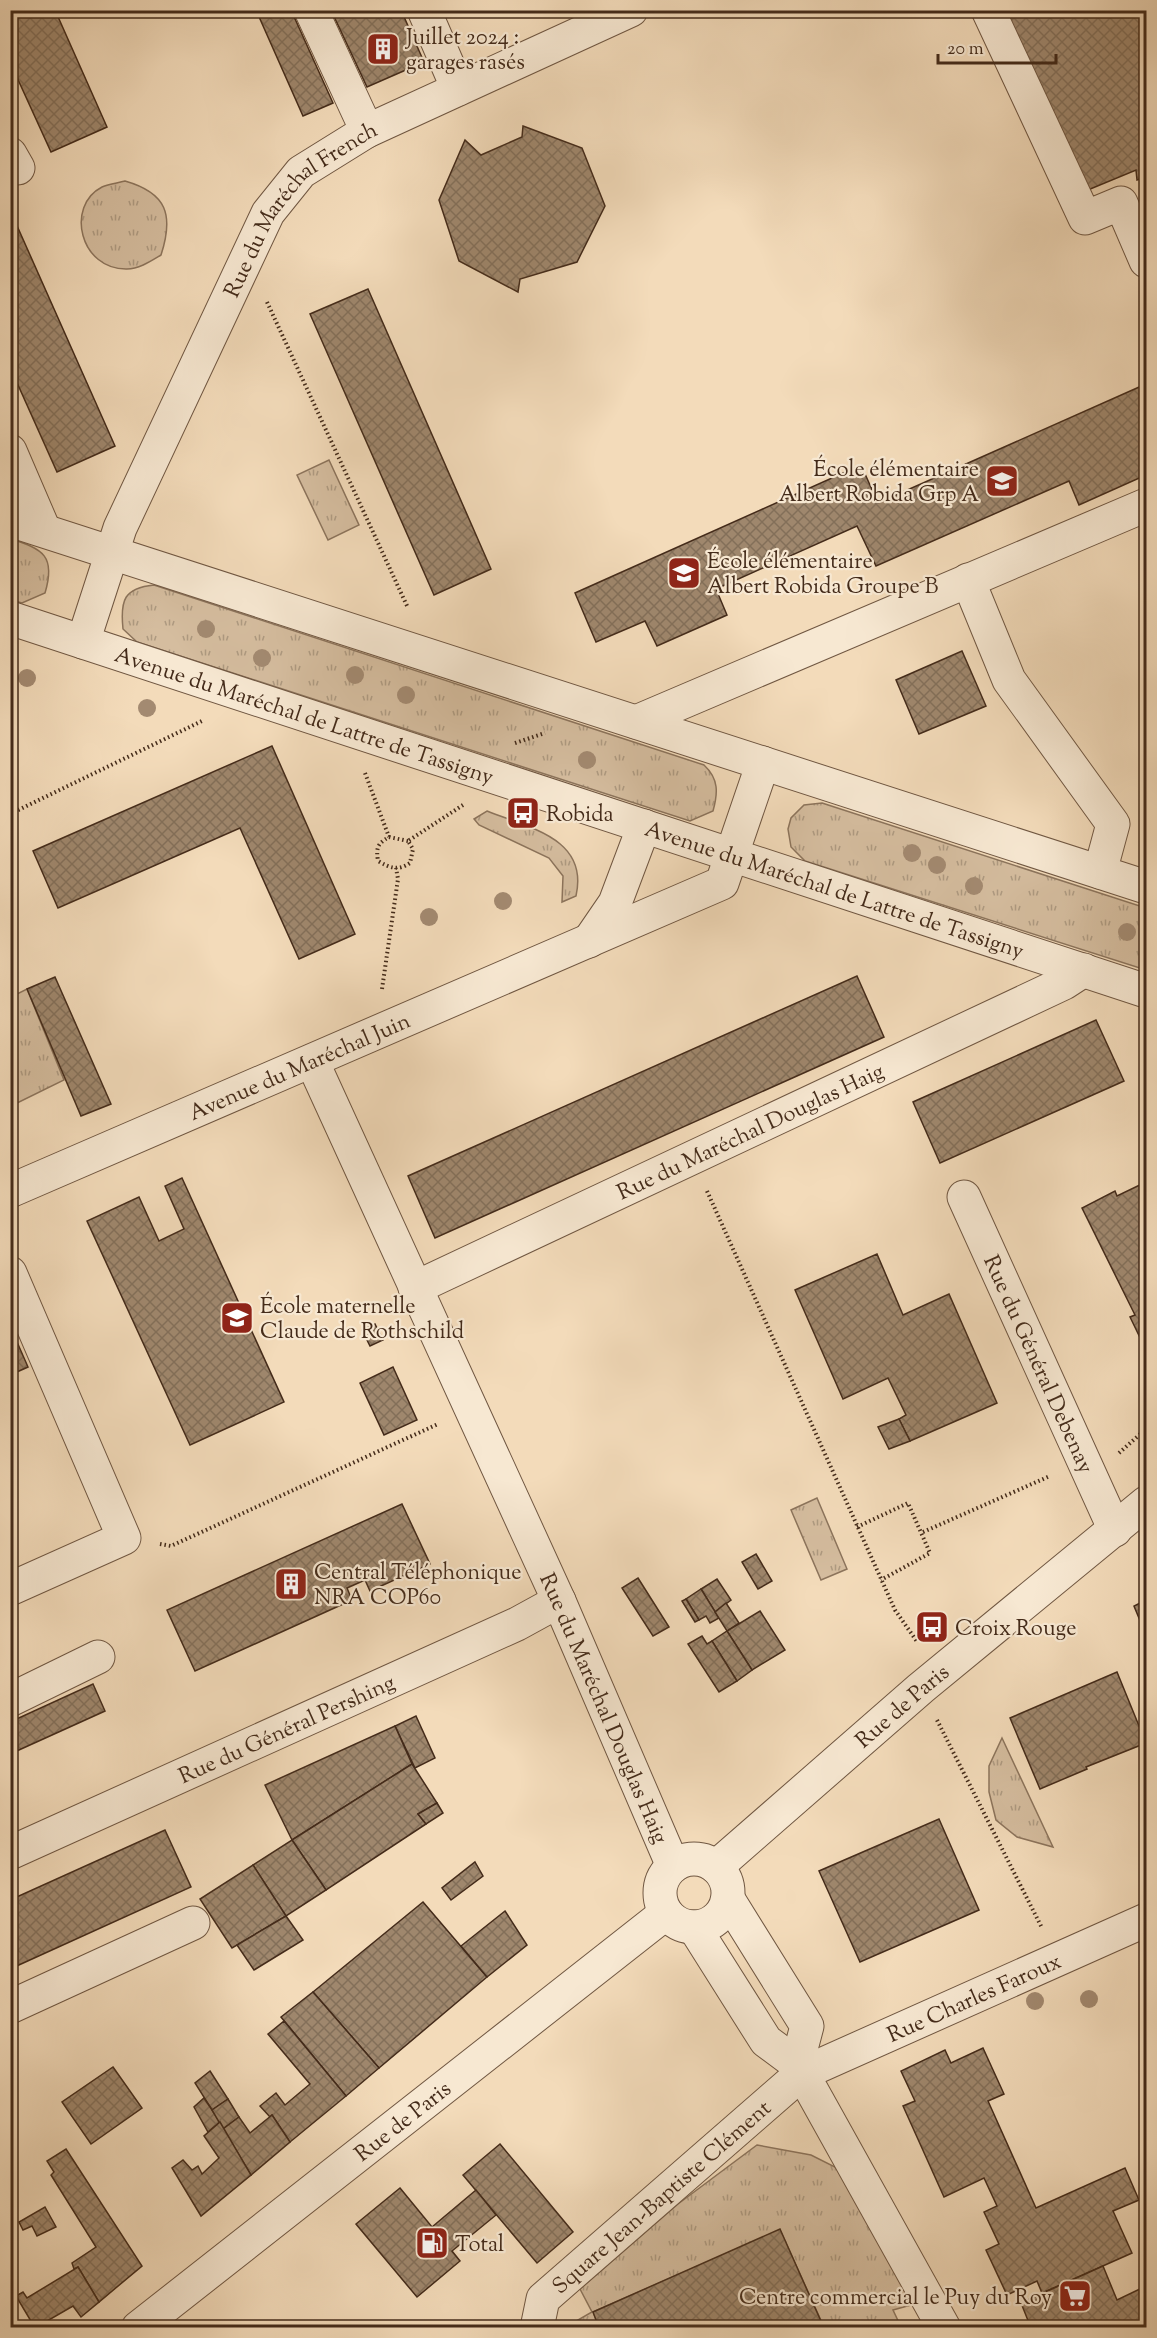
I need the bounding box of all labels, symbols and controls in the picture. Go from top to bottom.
place label: Juillet 2024 : garages rasés [405,23,525,80]
scale bar [938,27,1056,65]
building icon: Juillet 2024 : garages rasés [365,31,401,67]
text: 20 m [947,37,984,63]
street label: Rue du Maréchal French [217,115,383,304]
place label: École élémentaire Albert Robida Grp A [779,454,979,512]
school or university icon: École élémentaire Albert Robida Grp A [984,463,1020,499]
place label: École élémentaire Albert Robida Groupe B [707,546,938,604]
school or university icon: École élémentaire Albert Robida Groupe B [666,555,702,591]
street label: Avenue du Maréchal de Lattre de Tassigny [110,640,497,795]
bus stop icon: Robida [505,795,541,831]
place label: Robida [546,800,614,832]
street label: Avenue du Maréchal de Lattre de Tassigny [640,814,1027,969]
street label: Avenue du Maréchal Juin [184,1007,416,1131]
street label: Rue du Maréchal Douglas Haig [612,1057,890,1210]
street label: Rue du Général Debenay [973,1251,1100,1479]
place label: École maternelle Claude de Rothschild [260,1291,464,1349]
school or university icon: École maternelle Claude de Rothschild [219,1300,255,1336]
place label: Central Téléphonique NRA COP60 [314,1558,521,1615]
building icon: Central Téléphonique NRA COP60 [273,1566,309,1602]
street label: Rue du Maréchal Douglas Haig [529,1569,675,1849]
bus stop icon: Croix Rouge [914,1609,950,1645]
place label: Croix Rouge [955,1614,1076,1646]
street label: Rue de Paris [849,1658,957,1757]
street label: Rue du Général Pershing [174,1668,401,1794]
street label: Rue Charles Faroux [883,1947,1067,2053]
street label: Rue de Paris [349,2075,459,2171]
street label: Square Jean-Baptiste Clément [546,2094,780,2303]
fuel station icon: Total [414,2225,450,2261]
place label: Total [455,2230,504,2262]
supermarket icon: Centre commercial le Puy du Roy [1057,2278,1093,2314]
place label: Centre commercial le Puy du Roy [739,2283,1052,2315]

